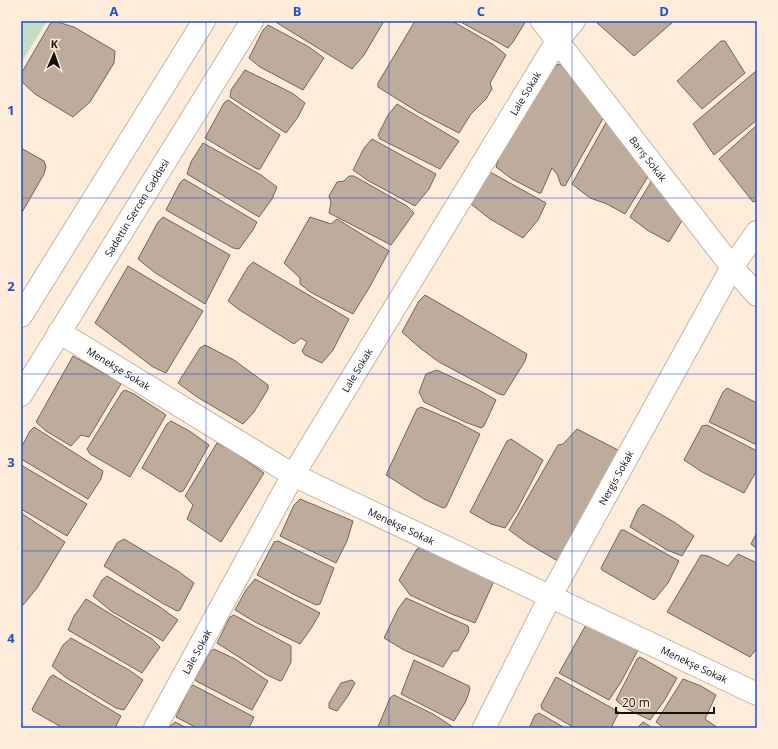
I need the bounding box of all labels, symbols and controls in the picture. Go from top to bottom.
text: A [110,2,119,20]
text: B [293,2,302,20]
text: C [477,2,485,20]
text: D [659,2,669,20]
north arrow [34,34,74,74]
text: K [50,36,59,51]
street label: Lale Sokak [506,68,544,118]
text: 1 [7,101,15,119]
street label: Barış Sokak [626,133,671,185]
street label: Sadettin Sercen Caddesi [101,156,172,259]
text: 2 [7,277,15,295]
street label: Menekşe Sokak [84,344,154,394]
street label: Lale Sokak [338,345,376,395]
street label: Nergis Sokak [595,447,637,507]
text: 3 [7,453,15,471]
street label: Menekşe Sokak [366,504,438,548]
street label: Lale Sokak [179,626,215,677]
text: 4 [7,629,15,647]
street label: Menekşe Sokak [659,643,731,686]
scale bar [616,689,714,715]
text: 20 m [622,694,650,711]

